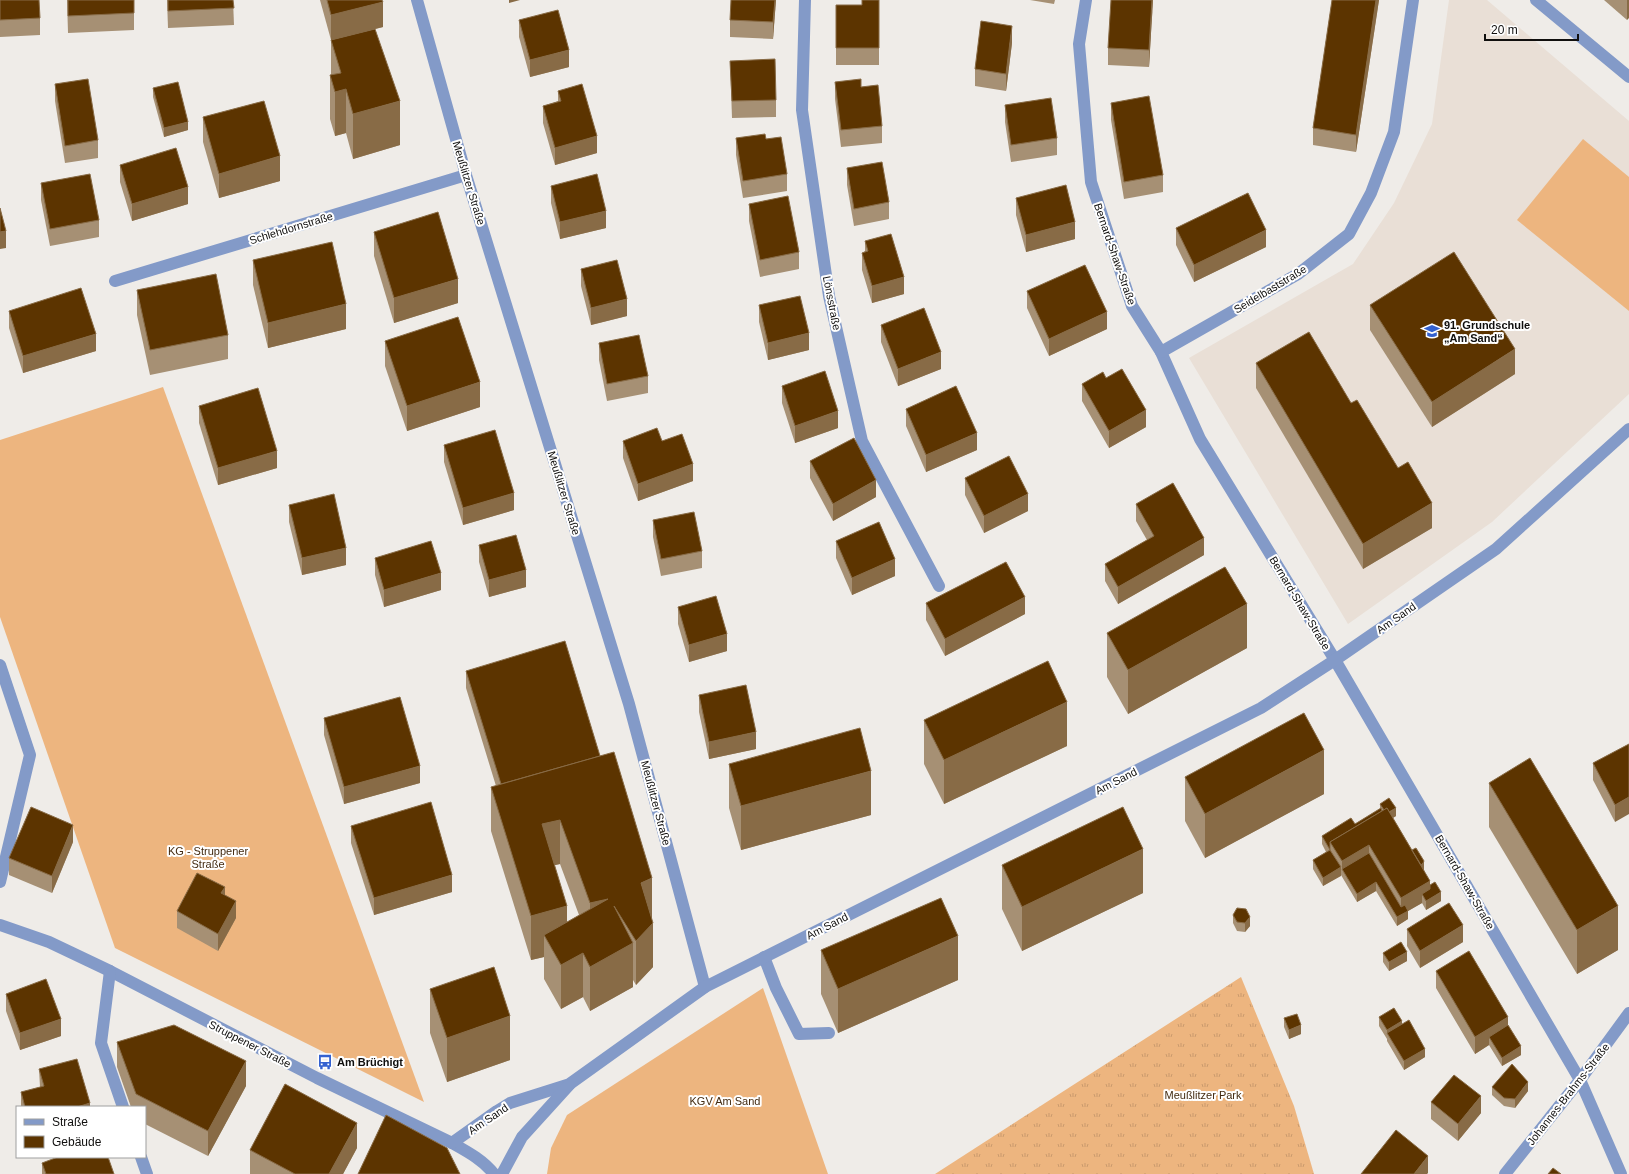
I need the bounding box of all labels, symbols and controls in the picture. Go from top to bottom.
scale bar [1485,16,1578,42]
text: 20 m [1491,23,1518,37]
street label: Meußlitzer Straße [450,139,488,227]
street label: Bernard-Shaw-Straße [1092,201,1138,307]
street label: Schlehdornstraße [248,210,334,246]
street label: Seidelbaststraße [1232,263,1308,315]
street label: Lönsstraße [821,275,843,331]
place label: 91. Grundschule „Am Sand“ [1444,319,1530,344]
school or university icon: 91. Grundschule „Am Sand“ [1423,322,1441,340]
street label: Meußlitzer Straße [545,449,583,537]
street label: Bernard-Shaw-Straße [1267,554,1333,652]
street label: Am Sand [1374,600,1418,636]
street label: Meußlitzer Straße [639,759,673,847]
street label: Am Sand [1093,765,1139,797]
street label: Bernard-Shaw-Straße [1433,833,1497,931]
park label: KG - Struppener Straße [168,845,248,870]
street label: Am Sand [804,910,850,942]
street label: Struppener Straße [207,1018,293,1070]
street label: Johannes-Brahms-Straße [1524,1041,1612,1147]
bus stop icon: Am Brüchigt [316,1053,334,1071]
place label: Am Brüchigt [337,1056,403,1068]
park label: Meußlitzer Park [1164,1089,1242,1101]
park label: KGV Am Sand [690,1095,760,1107]
street label: Am Sand [466,1101,510,1137]
legend [16,1106,146,1158]
text: Straße [52,1115,88,1129]
text: Gebäude [52,1135,102,1149]

